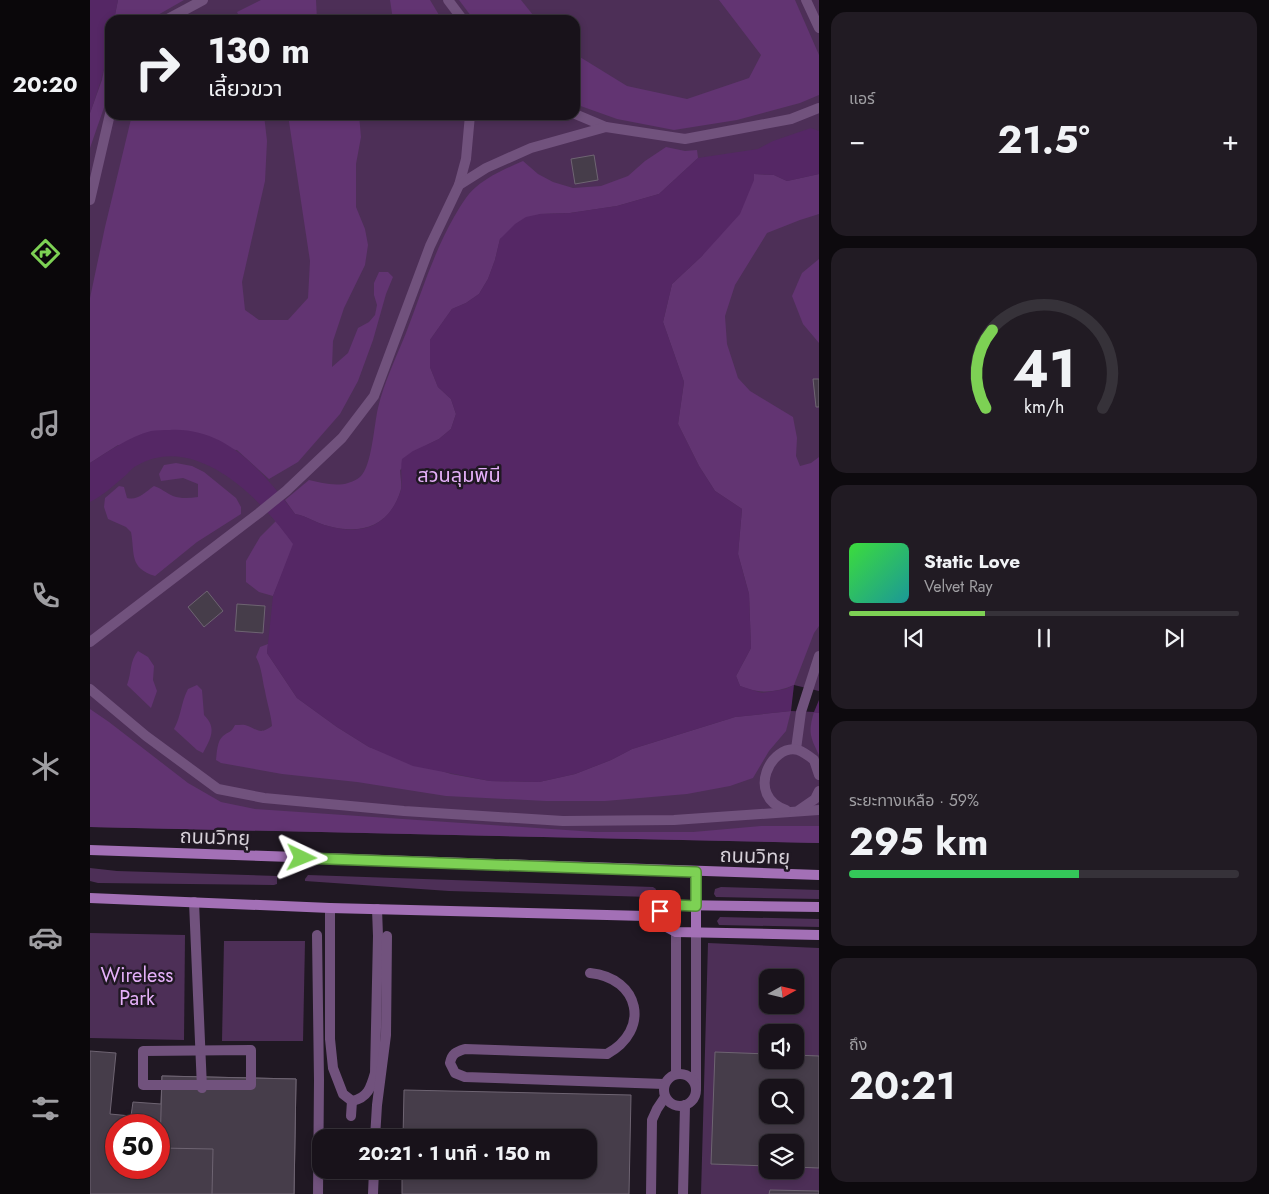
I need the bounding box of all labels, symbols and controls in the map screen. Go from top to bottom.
text: 130 m [208,26,310,76]
icon: right [125,35,190,100]
text: 20:20 [12,68,78,100]
text: เลี้ยวขวา [208,72,283,104]
text: แอร์ [849,87,875,110]
text: 21.5° [997,112,1090,167]
text: − [849,120,866,161]
text: + [1222,120,1239,161]
icon: directions [28,236,63,271]
text: 41 [1013,331,1075,407]
text: km/h [1024,394,1064,420]
icon: music [28,407,63,442]
park label: สวนลุมพินี [417,461,501,490]
text: Static Love [924,548,1020,575]
text: Velvet Ray [924,575,993,598]
icon: phone [28,578,63,613]
icon: previous [900,624,928,652]
icon: pause [1030,624,1058,652]
icon: next [1160,624,1188,652]
icon: climate [28,749,63,784]
text: ระยะทางเหลือ · 59% [849,789,979,812]
text: 295 km [849,814,988,869]
street label: ถนนวิทยุ [179,822,251,853]
position arrow [275,831,327,883]
street label: ถนนวิทยุ [719,841,791,872]
pin [639,890,681,932]
icon: arrive [646,897,674,925]
icon: car [28,920,63,955]
park label: Wireless Park [101,961,173,1013]
north arrow [759,969,804,1014]
map controls [759,969,804,1179]
button: sound [759,1024,804,1069]
text: ถึง [849,1033,867,1056]
text: 20:21 [849,1058,956,1113]
button: search [759,1079,804,1124]
icon: filters [28,1091,63,1126]
speed limit sign: 50 [105,1114,170,1179]
button: layers [759,1134,804,1179]
text: 20:21 · 1 นาที · 150 m [358,1140,551,1167]

